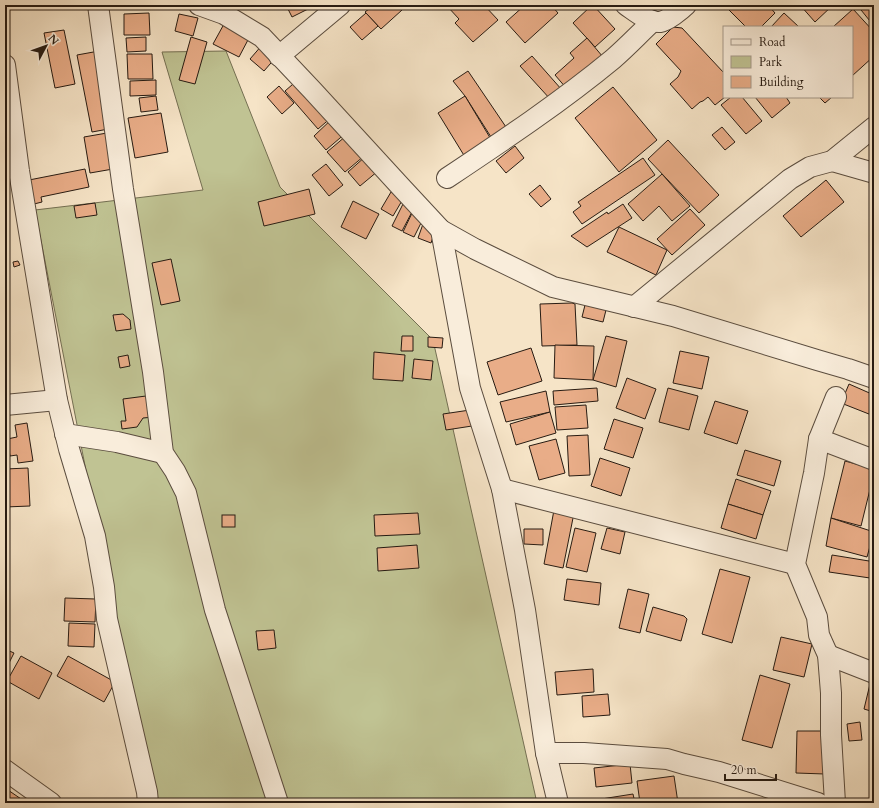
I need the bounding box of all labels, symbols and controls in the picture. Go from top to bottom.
north arrow [26,26,66,66]
legend [723,26,853,98]
text: N [44,31,62,49]
text: Road [759,34,786,50]
text: Park [759,54,783,70]
text: Building [759,74,804,90]
scale bar [725,756,776,782]
text: 20 m [731,762,758,778]

